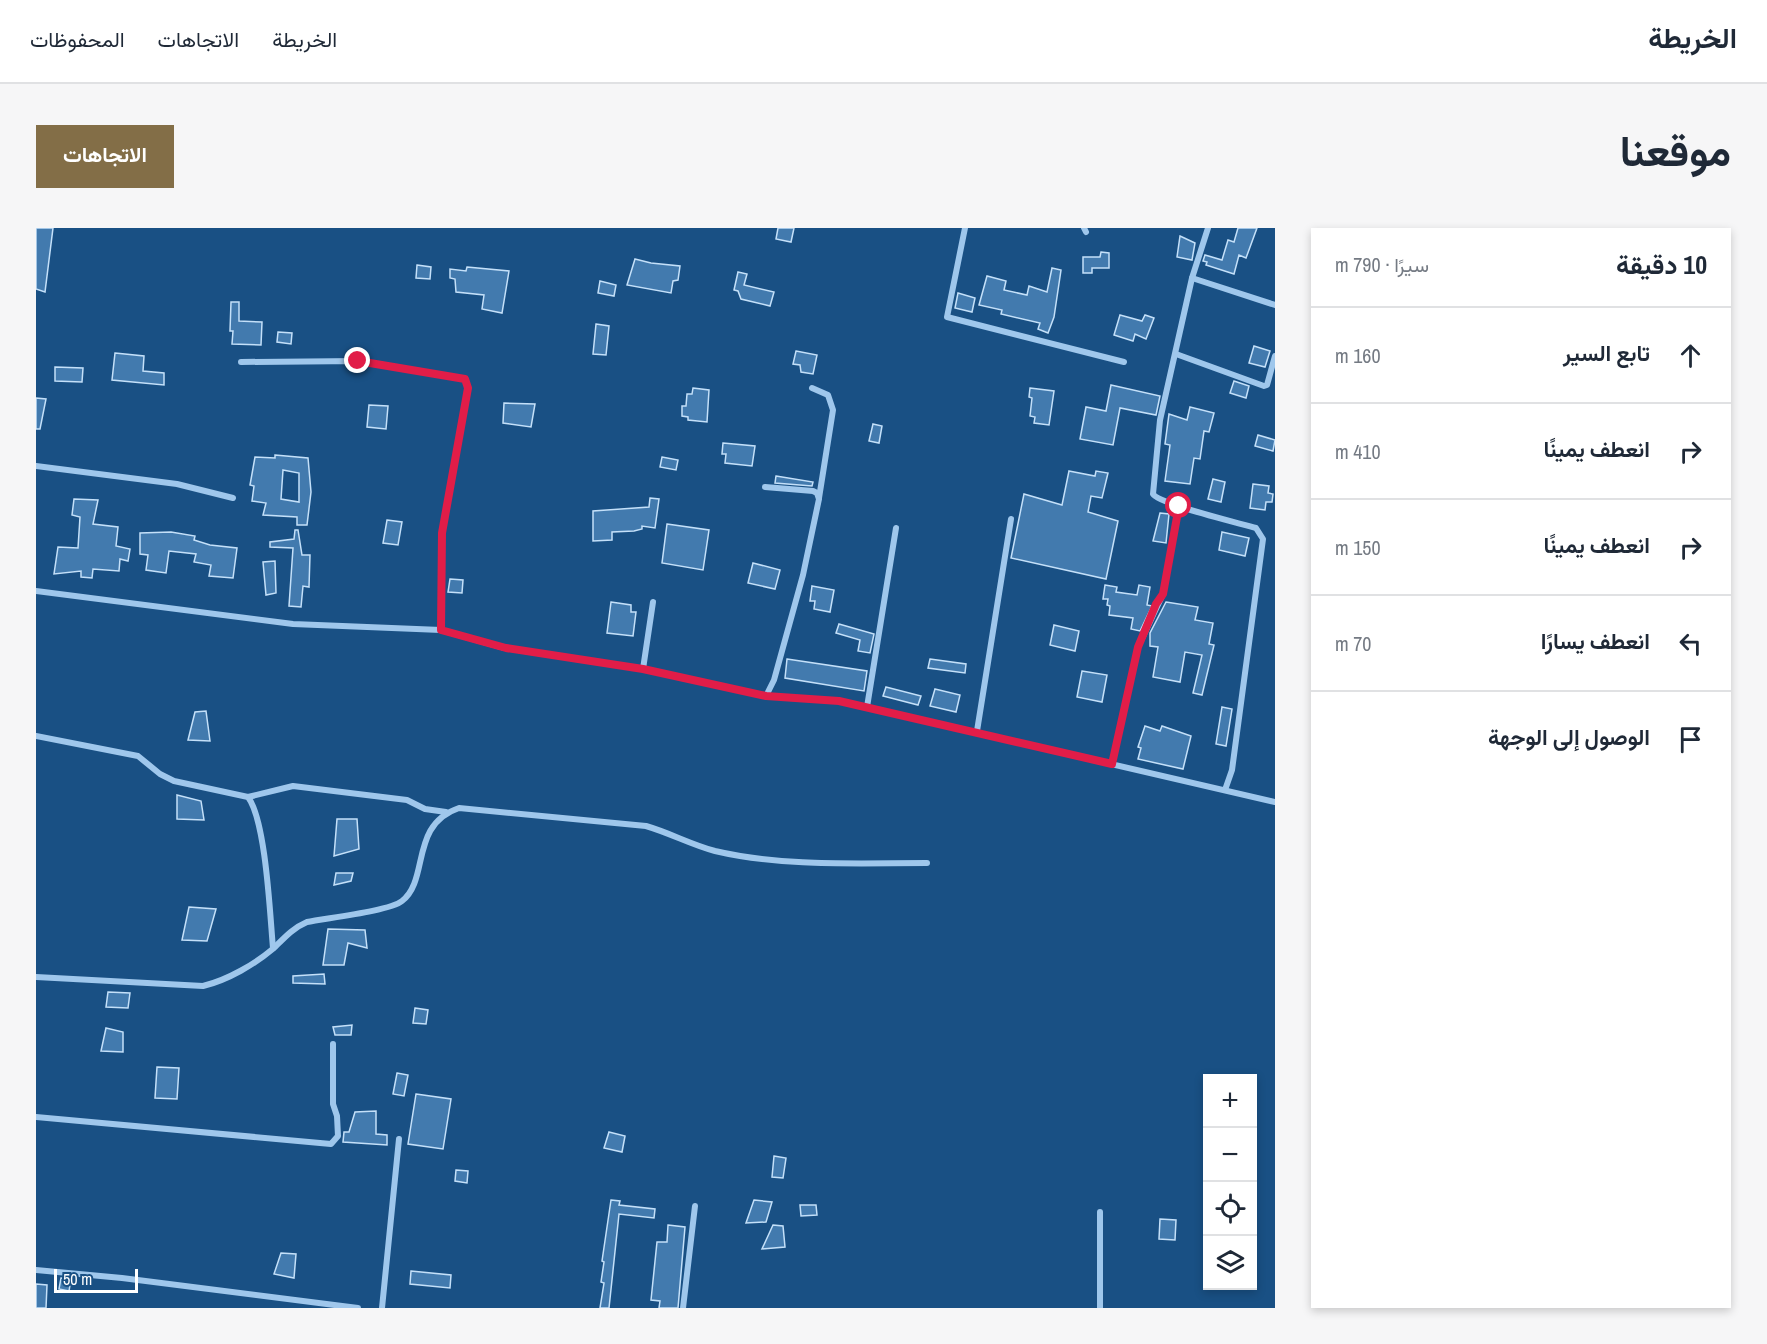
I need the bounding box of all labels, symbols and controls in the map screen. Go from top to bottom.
text: الخريطة [1648,19,1737,57]
text: المحفوظات [30,25,125,54]
text: الاتجاهات [158,25,239,54]
text: الخريطة [272,25,337,54]
text: موقعنا [1620,123,1731,179]
button: الاتجاهات [36,125,174,188]
text: 10 دقيقة [1616,247,1707,282]
text: سيرًا · 790 m [1335,251,1429,278]
text: تابع السير [1563,338,1650,368]
icon: ahead [1674,339,1707,372]
text: 160 m [1335,342,1381,369]
route end [344,347,370,373]
text: انعطف يمينًا [1544,434,1650,464]
icon: right [1674,435,1707,468]
text: 410 m [1335,438,1381,465]
route start [1165,492,1191,518]
text: انعطف يمينًا [1544,530,1650,560]
icon: right [1674,531,1707,564]
text: 150 m [1335,534,1381,561]
text: انعطف يسارًا [1541,626,1650,656]
icon: left [1674,627,1707,660]
text: 70 m [1335,630,1371,657]
text: الوصول إلى الوجهة [1488,722,1650,752]
icon: arrive [1674,723,1707,756]
map controls [1203,1074,1257,1290]
button: + [1203,1074,1257,1128]
button: − [1203,1128,1257,1182]
button: locate [1203,1182,1257,1236]
button: layers [1203,1236,1257,1290]
scale bar [54,1266,138,1294]
text: 50 m [63,1268,92,1290]

